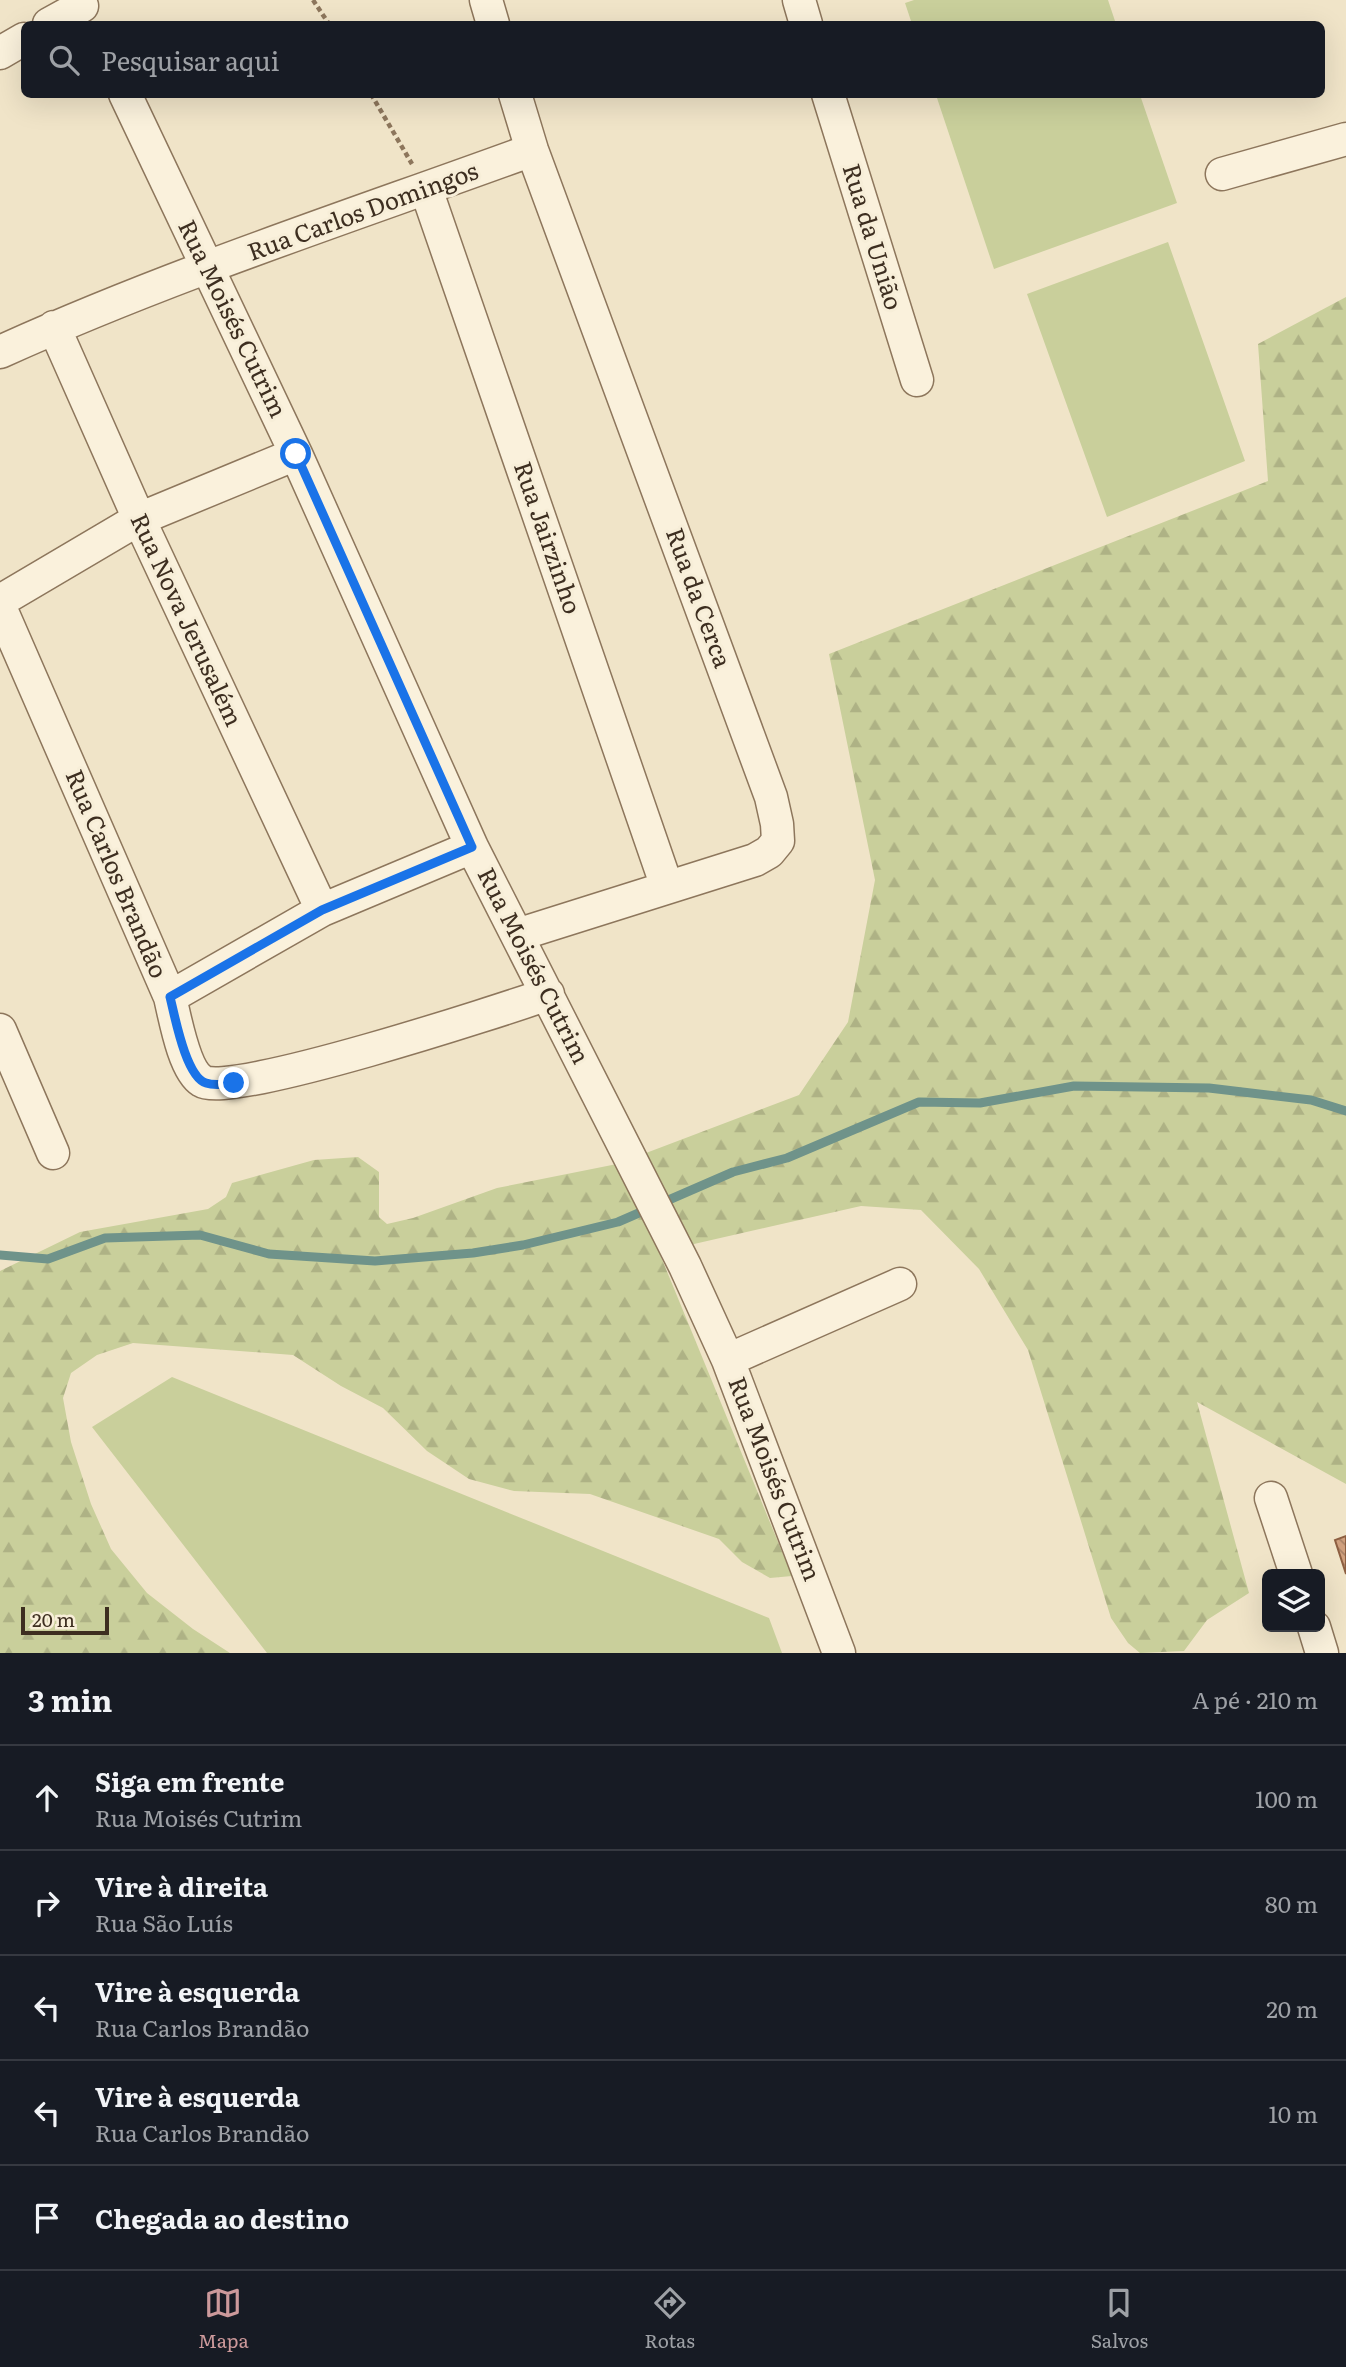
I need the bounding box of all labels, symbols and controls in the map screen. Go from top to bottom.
search box [21,21,1325,98]
text: Pesquisar aqui [101,40,279,79]
icon: search [45,41,83,79]
street label: Rua Carlos Domingos [242,152,483,268]
street label: Rua da União [836,159,913,314]
street label: Rua Moisés Cutrim [171,213,297,423]
route start [280,438,311,469]
street label: Rua Jairzinho [507,456,592,618]
street label: Rua Nova Jerusalém [123,507,253,731]
street label: Rua da Cerca [659,522,742,672]
street label: Rua Carlos Brandão [58,763,178,983]
street label: Rua Moisés Cutrim [471,861,600,1069]
route end [218,1067,249,1098]
street label: Rua Moisés Cutrim [721,1371,831,1585]
map controls [1262,1569,1325,1632]
button: layers [1262,1569,1325,1632]
scale bar [21,1604,108,1636]
text: 20 m [32,1605,75,1633]
text: 3 min [28,1677,112,1721]
text: A pé · 210 m [1192,1682,1318,1716]
text: Siga em frente [95,1761,284,1800]
icon: ahead [28,1779,66,1817]
text: 100 m [1255,1781,1318,1815]
text: Rua Moisés Cutrim [95,1800,302,1834]
text: Vire à direita [95,1866,268,1905]
icon: right [28,1884,66,1922]
text: 80 m [1265,1886,1318,1920]
text: Rua São Luís [95,1905,233,1939]
text: Vire à esquerda [95,1971,300,2010]
icon: left [28,1989,66,2027]
text: 20 m [1266,1991,1318,2025]
text: Rua Carlos Brandão [95,2010,309,2044]
text: Vire à esquerda [95,2076,300,2115]
icon: left [28,2094,66,2132]
text: 10 m [1268,2096,1318,2130]
text: Rua Carlos Brandão [95,2115,309,2149]
text: Chegada ao destino [95,2198,349,2237]
icon: arrive [28,2199,66,2237]
tab: Mapa [198,2284,249,2354]
tab: Rotas [645,2284,695,2354]
tab: Salvos [1091,2284,1148,2354]

